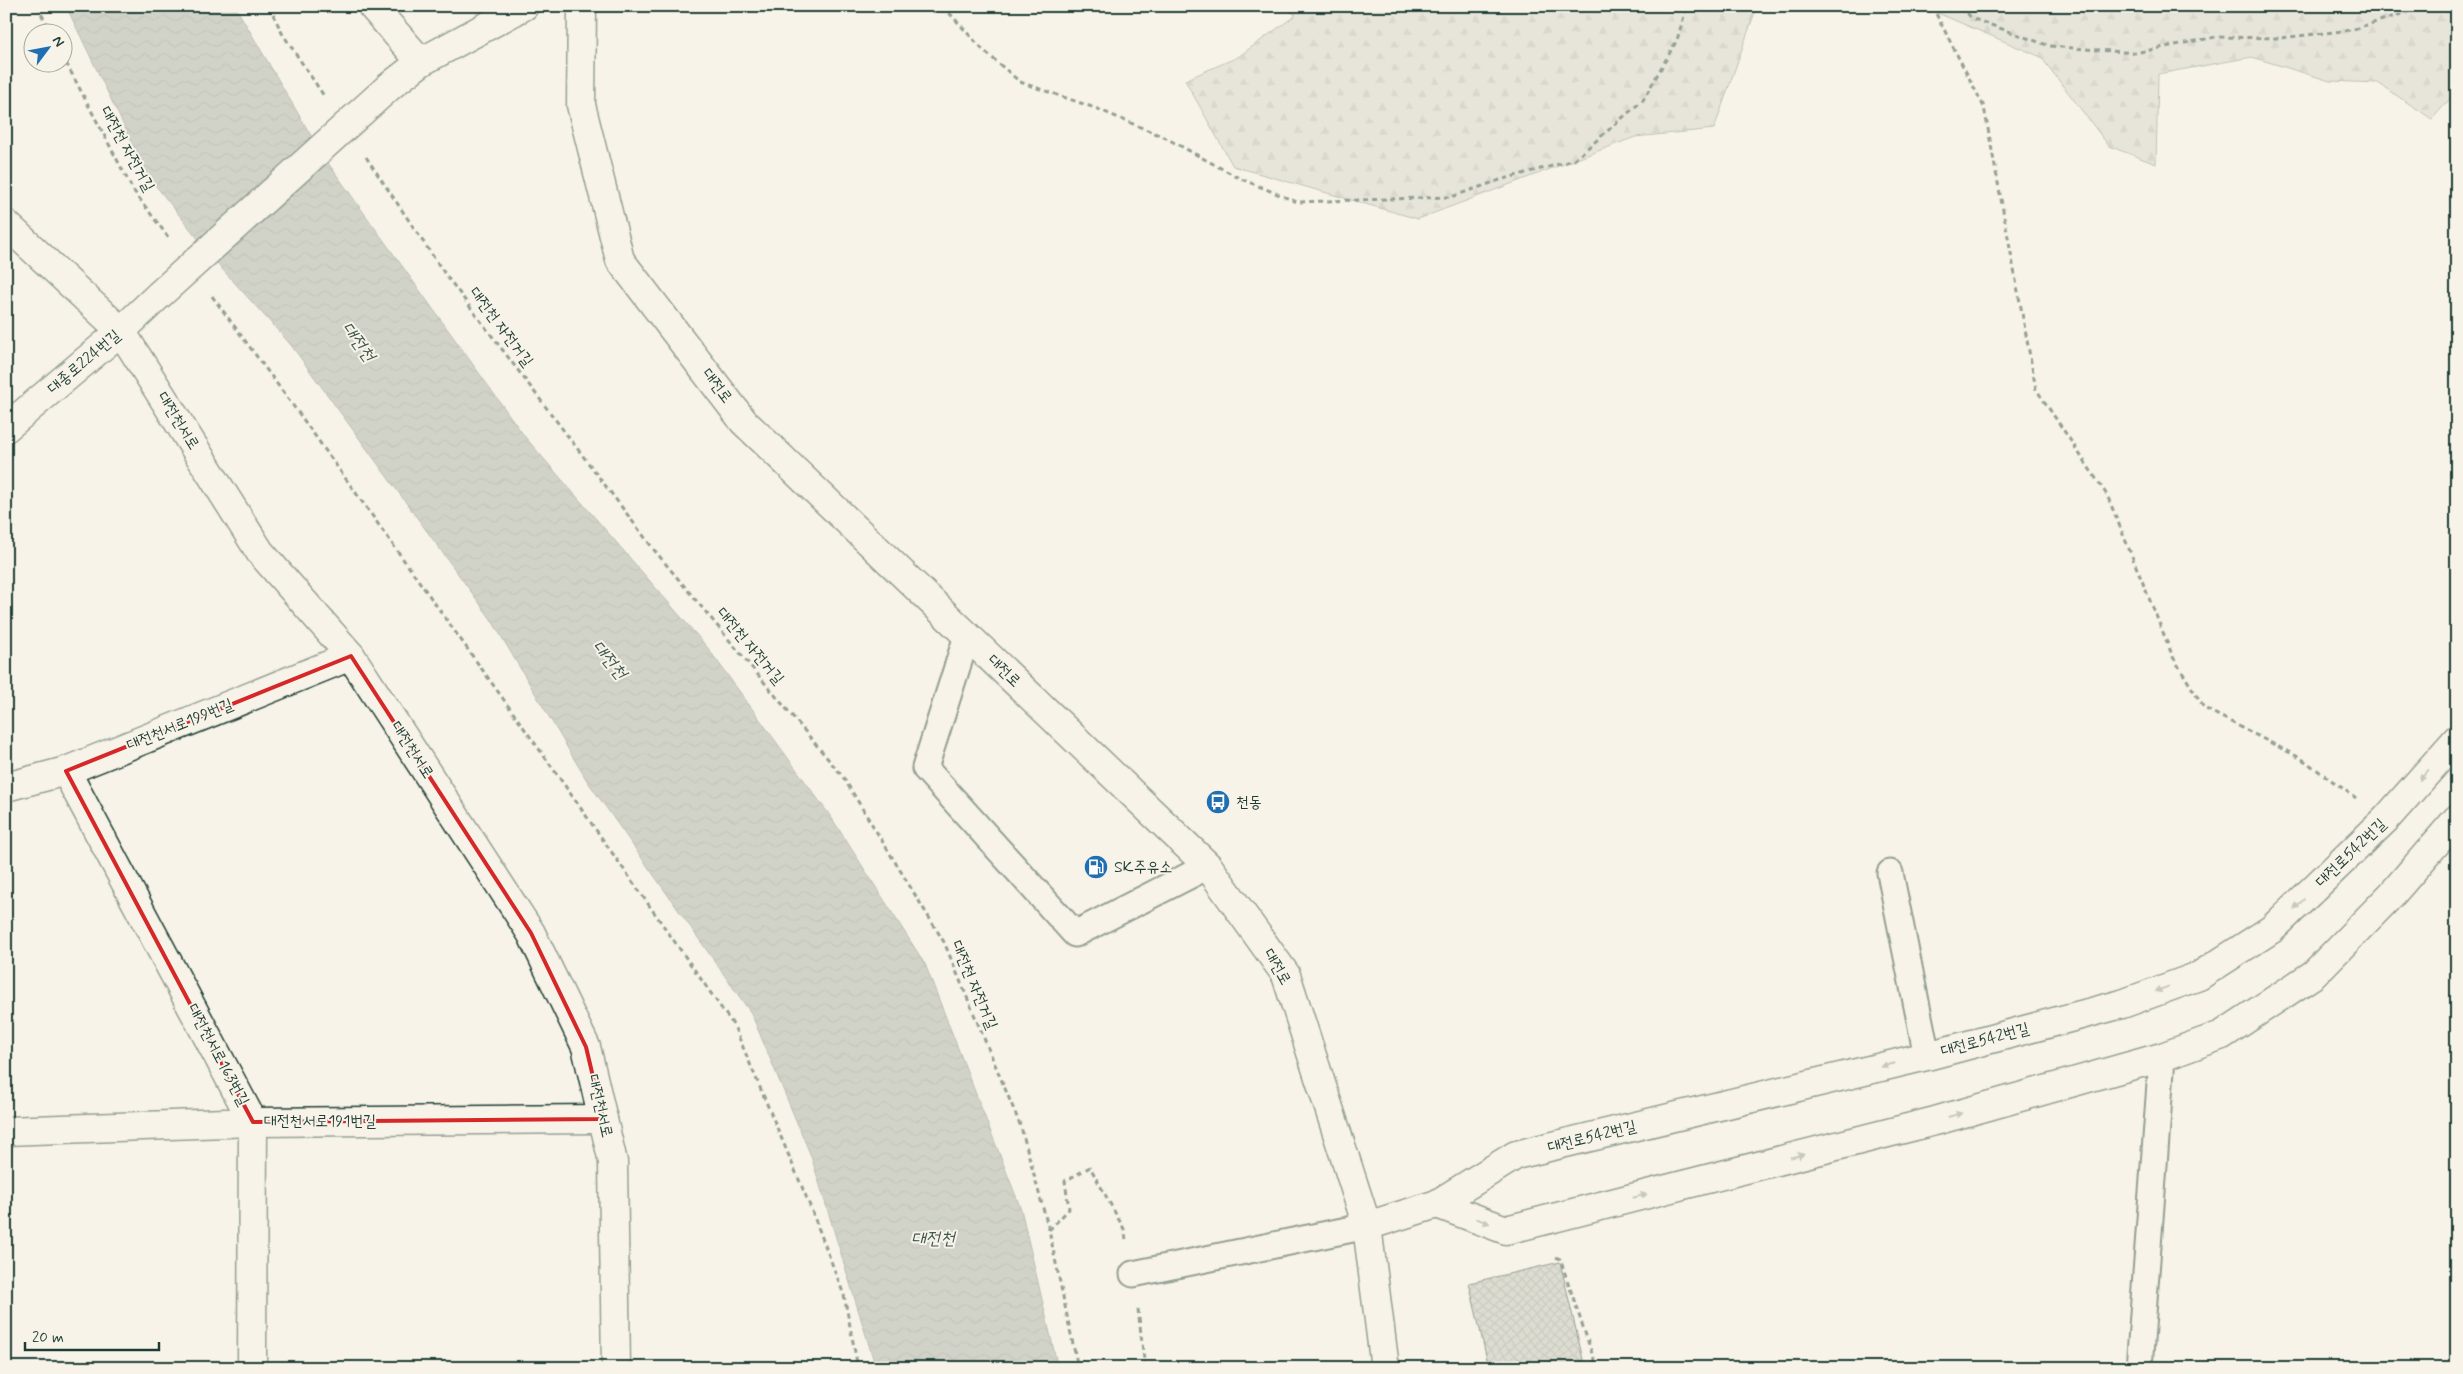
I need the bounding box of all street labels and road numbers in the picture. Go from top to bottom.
street label: 대전천 자전거길 [95,103,159,195]
street label: 대전천 자전거길 [464,283,538,371]
street label: 대종로224번길 [43,325,125,399]
street label: 대전로 [697,364,737,408]
street label: 대전천서로 [152,388,204,454]
street label: 대전천 자전거길 [712,603,788,689]
street label: 대전로 [983,650,1025,692]
street label: 대전천서로199번길 [124,694,236,756]
street label: 대전천서로 [386,717,438,783]
street label: 대전로542번길 [2311,814,2391,892]
street label: 대전천 자전거길 [946,937,1002,1033]
street label: 대전로 [1258,945,1296,989]
street label: 대전천서로163번길 [182,1000,254,1110]
street label: 대전로542번길 [1939,1018,2032,1062]
street label: 대전천서로 [583,1072,617,1140]
street label: 대전천서로191번길 [264,1111,376,1132]
street label: 대전로542번길 [1546,1116,1639,1158]

